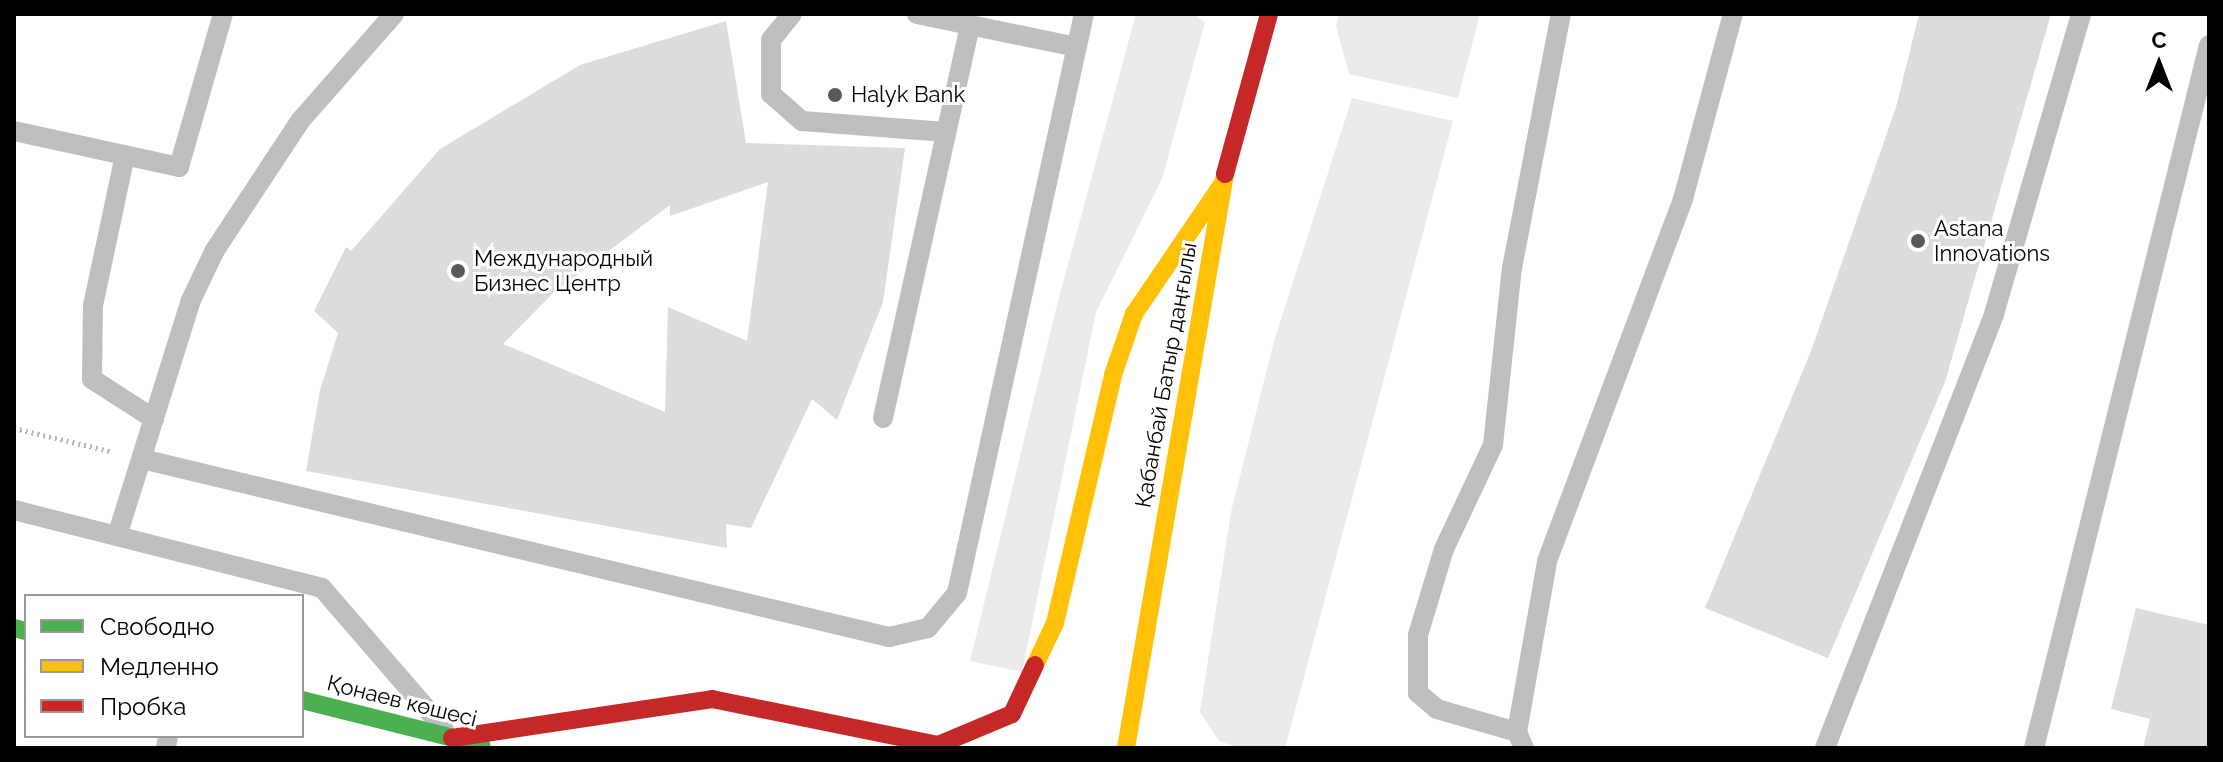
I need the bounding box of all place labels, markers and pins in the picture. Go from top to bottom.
place label: Halyk Bank [851,82,965,108]
marker: Halyk Bank [826,86,844,104]
place label: Astana Innovations [1934,215,2050,266]
marker: Astana Innovations [1909,232,1927,250]
place label: Международный Бизнес Центр [474,245,653,296]
marker: Международный Бизнес Центр [449,262,467,280]

